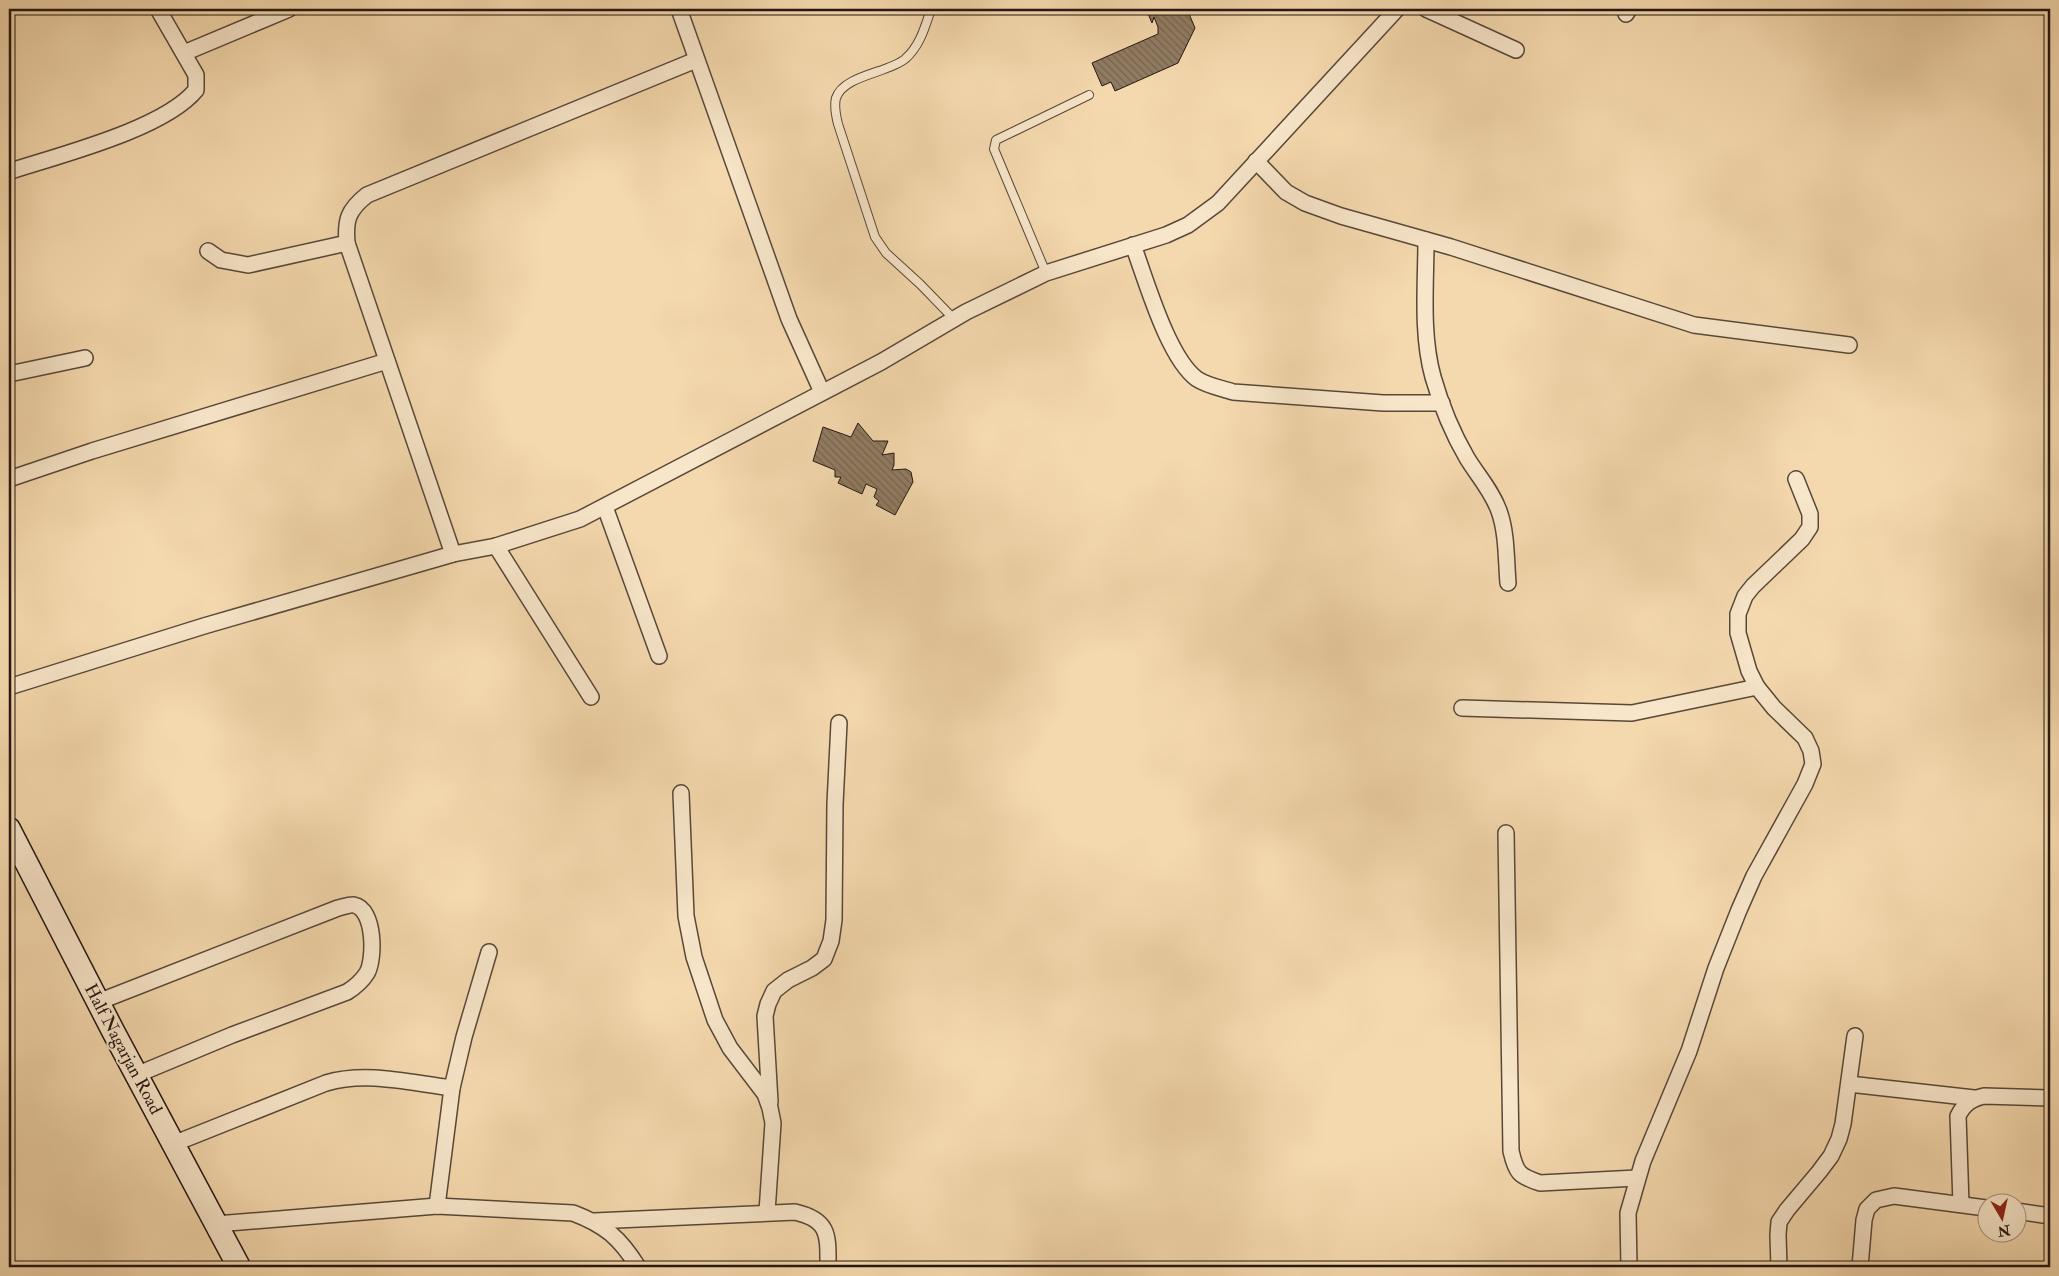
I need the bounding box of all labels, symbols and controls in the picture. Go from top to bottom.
street label: Half Nagarjan Road [79,980,167,1118]
north arrow [1976,1194,2026,1244]
text: N [1996,1221,2012,1240]

